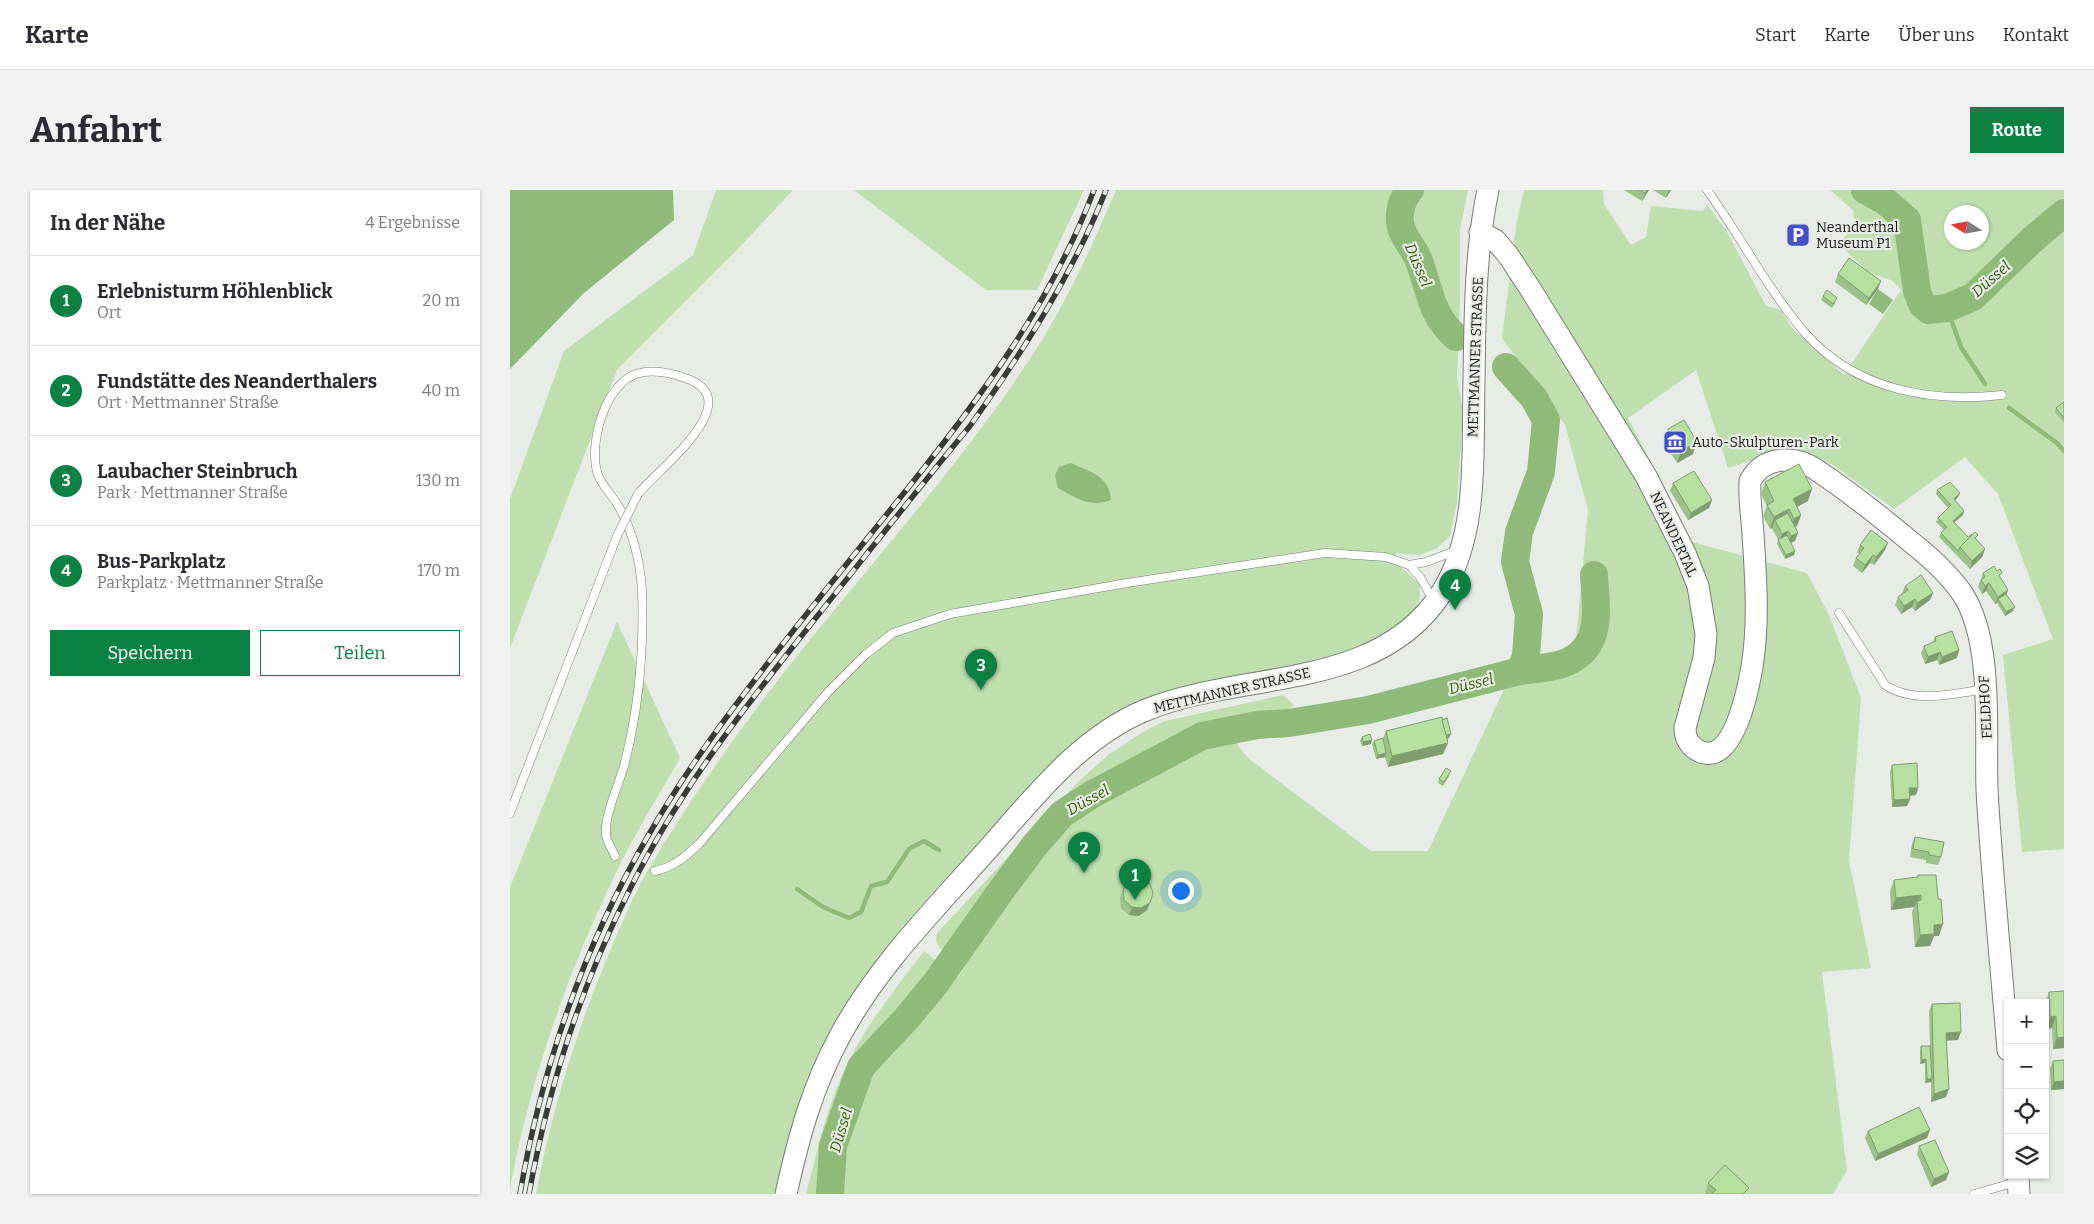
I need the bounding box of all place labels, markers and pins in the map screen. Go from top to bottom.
place label: Neanderthal Museum P1 [1816,219,1899,252]
parking icon: Neanderthal Museum P1 [1785,222,1811,248]
museum icon: Auto-Skulpturen-Park [1662,429,1688,455]
place label: Auto-Skulpturen-Park [1692,434,1839,451]
pin: 4 [1439,569,1471,610]
pin: 3 [965,649,997,690]
pin: 2 [1068,832,1100,873]
pin: 1 [1119,859,1151,900]

